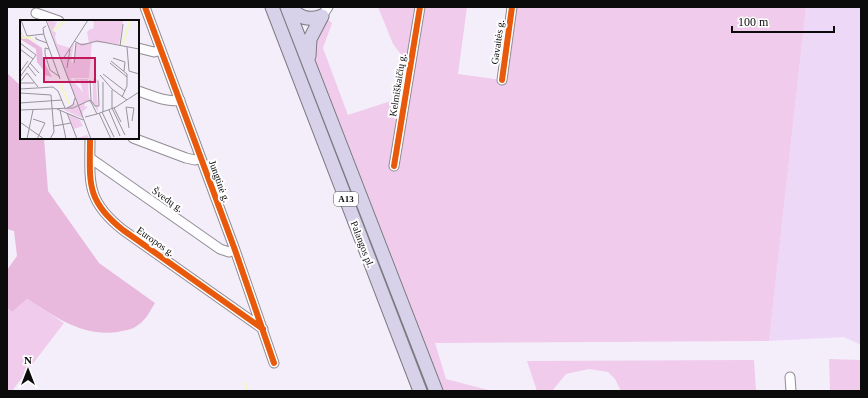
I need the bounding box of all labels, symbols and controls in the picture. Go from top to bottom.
scale bar [732,8,834,34]
text: 100 m [738,15,769,29]
street label: Gavaitės g. [489,19,506,65]
inset map [20,20,139,139]
street label: Kelmiškaičių g. [387,53,408,117]
street label: Jungtinė g. [207,159,232,204]
street label: Švedų g. [150,185,185,214]
road number: A13 [334,192,358,206]
street label: Palangos pl. [349,219,376,269]
street label: Europos g. [135,224,177,258]
north arrow [8,350,48,390]
text: N [24,354,32,366]

